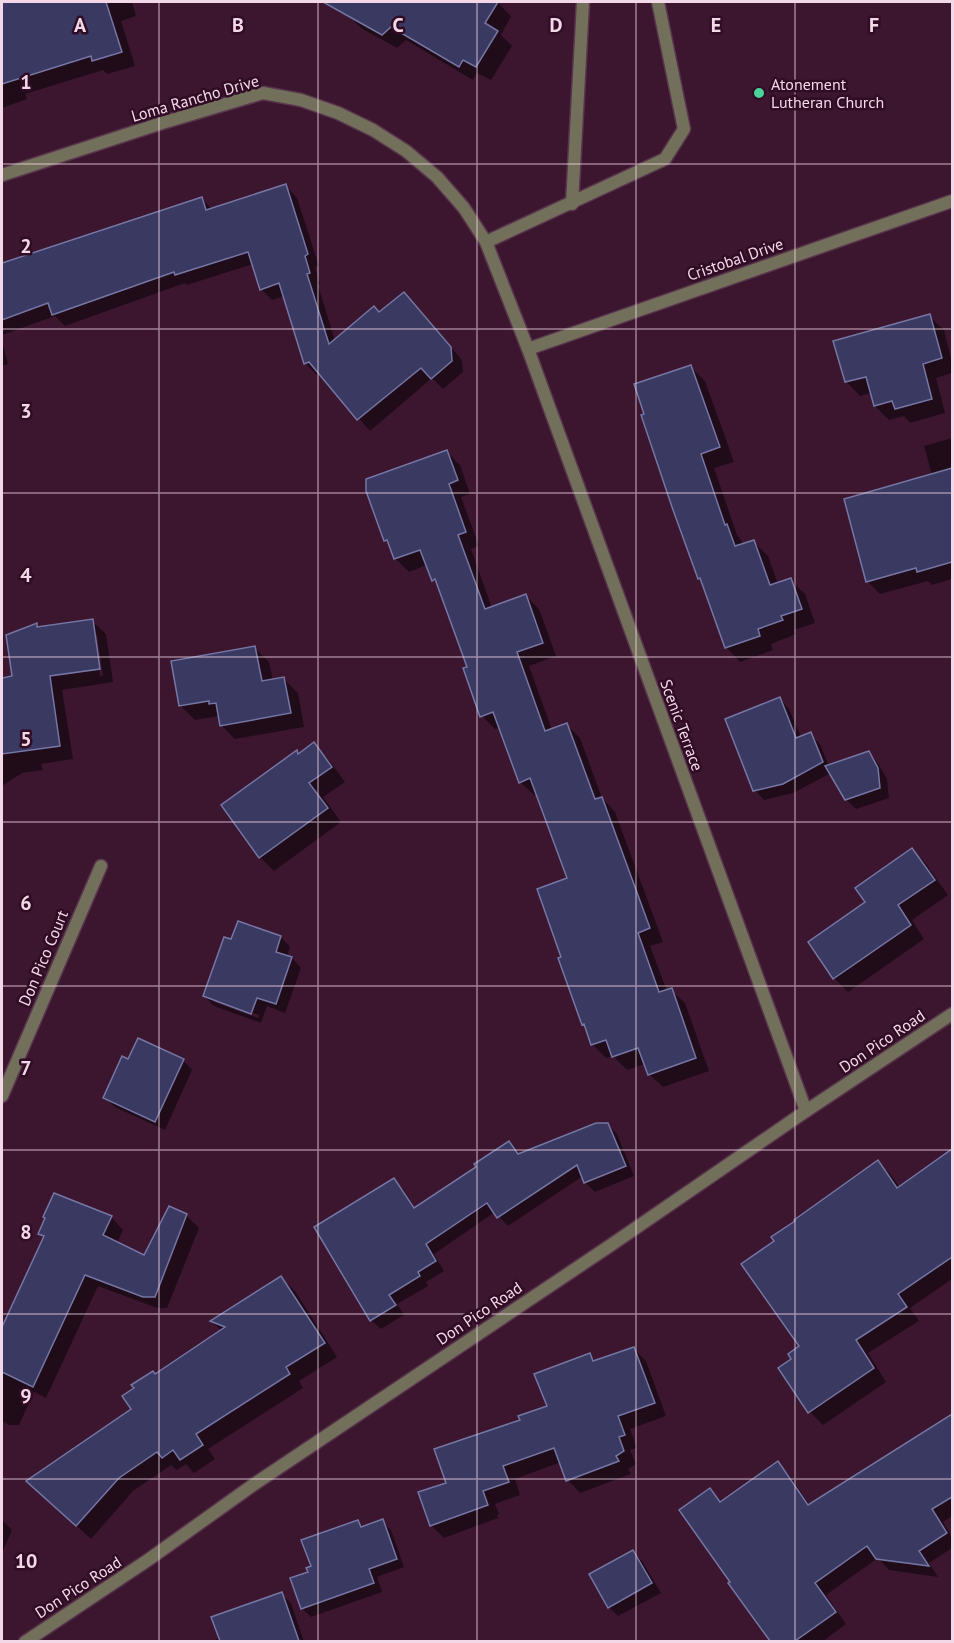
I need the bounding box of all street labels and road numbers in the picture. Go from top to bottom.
street label: Loma Rancho Drive [129,70,261,126]
street label: Cristobal Drive [684,233,786,285]
street label: Scenic Terrace [656,677,708,773]
street label: Don Pico Court [14,907,72,1009]
street label: Don Pico Road [835,1005,929,1077]
street label: Don Pico Road [432,1277,526,1349]
street label: Don Pico Road [31,1552,125,1622]

